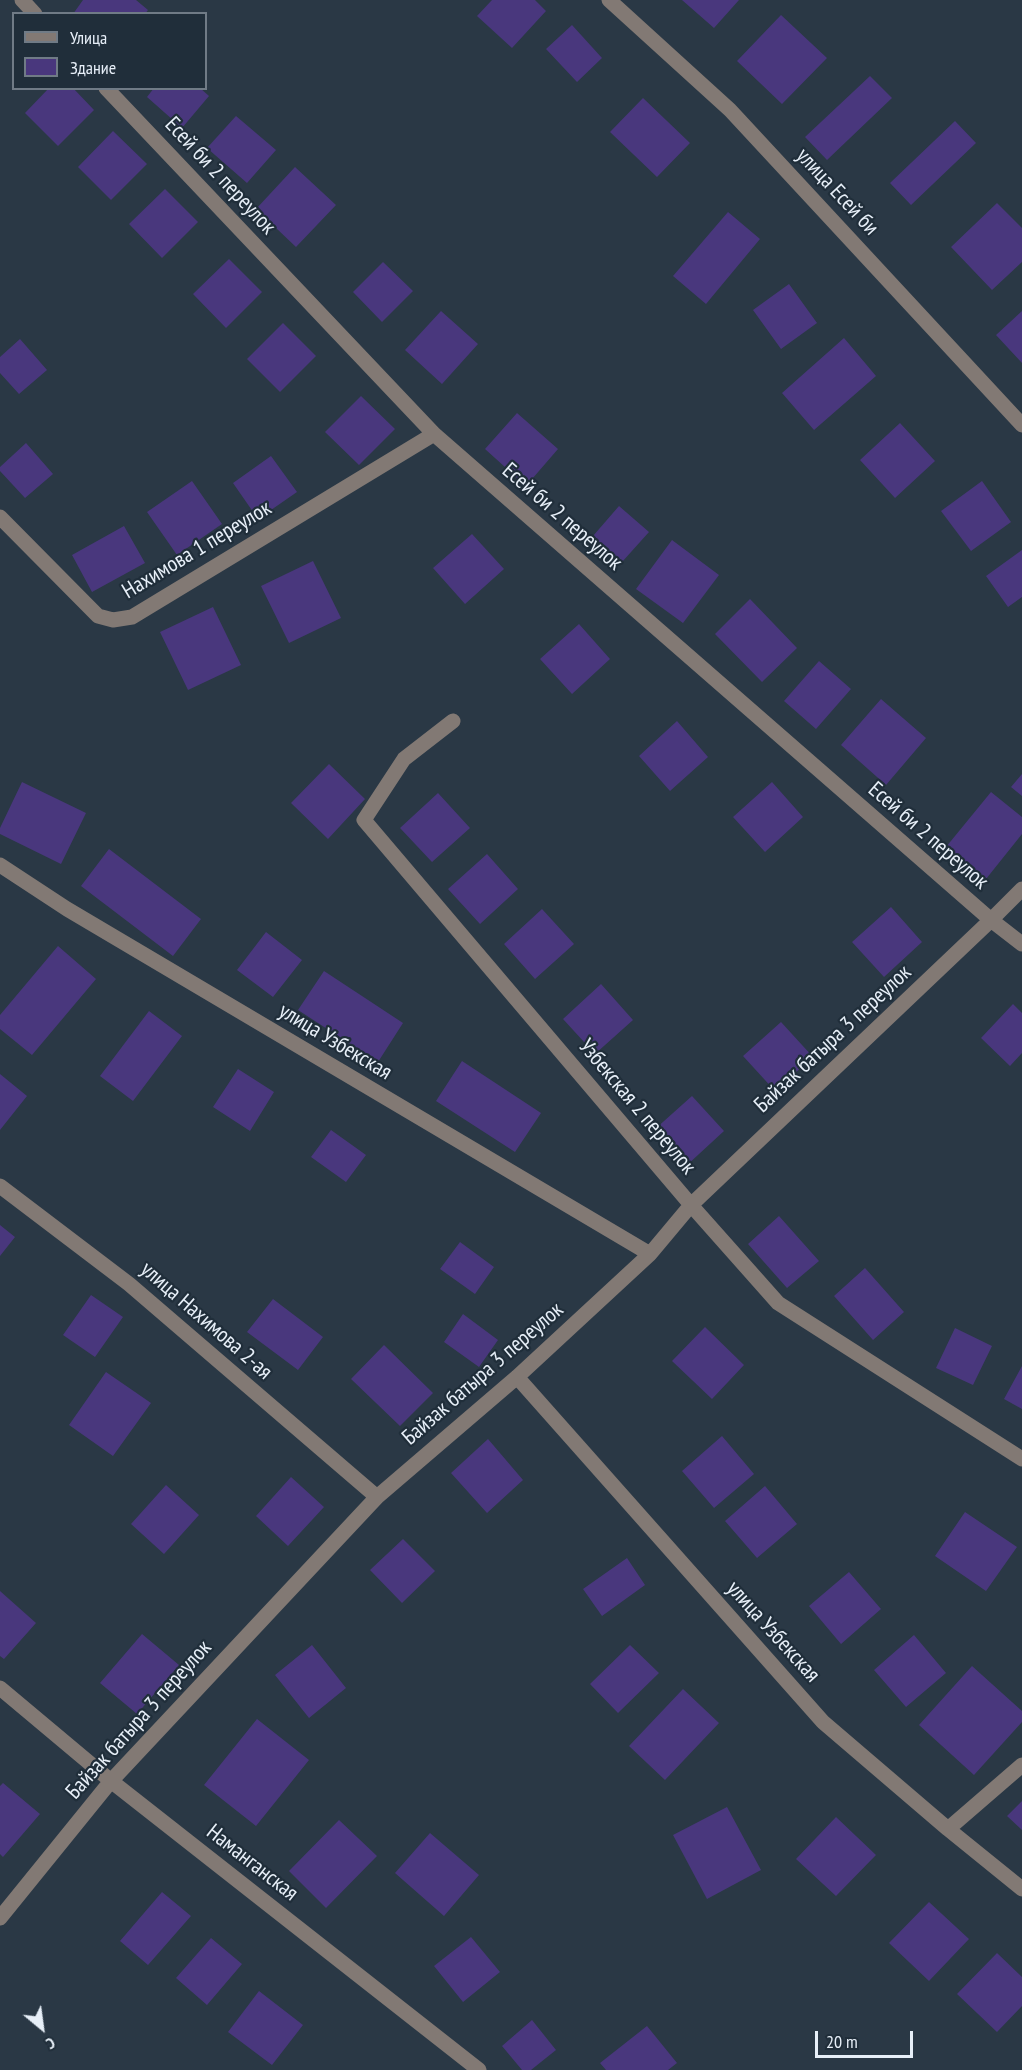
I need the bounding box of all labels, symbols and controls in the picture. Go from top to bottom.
legend [12,12,207,90]
text: Улица [70,26,107,49]
text: Здание [70,56,116,79]
street label: Есей би 2 переулок [159,112,281,240]
street label: улица Есей би [790,143,884,241]
street label: Есей би 2 переулок [497,458,627,576]
street label: Нахимова 1 переулок [118,495,276,605]
street label: Есей би 2 переулок [863,777,993,895]
street label: Байзак батыра 3 переулок [749,960,917,1118]
street label: улица Узбекская [274,998,396,1086]
street label: Узбекская 2 переулок [573,1034,701,1180]
street label: улица Нахимова 2-ая [135,1257,277,1385]
street label: Байзак батыра 3 переулок [397,1297,569,1451]
street label: улица Узбекская [721,1576,825,1688]
street label: Байзак батыра 3 переулок [61,1635,217,1805]
street label: Наманганская [201,1819,303,1907]
north arrow [12,1998,72,2058]
scale bar [818,2019,916,2057]
text: 20 m [826,2030,858,2053]
text: С [43,2033,59,2054]

